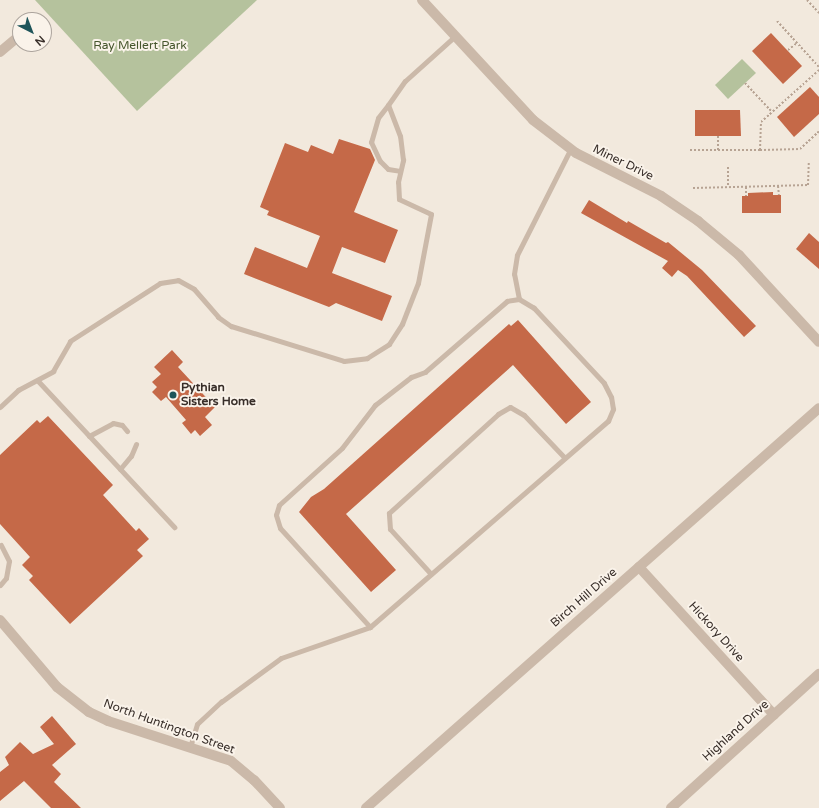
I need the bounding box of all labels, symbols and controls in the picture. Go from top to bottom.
north arrow [12,12,52,52]
text: N [32,33,47,48]
park label: Ray Mellert Park [93,39,187,53]
street label: Miner Drive [590,142,656,184]
place label: Pythian Sisters Home [181,381,256,409]
marker: Pythian Sisters Home [168,390,178,400]
street label: Birch Hill Drive [548,565,620,631]
street label: Hickory Drive [685,599,747,665]
street label: North Huntington Street [101,697,237,757]
street label: Highland Drive [700,698,772,764]

